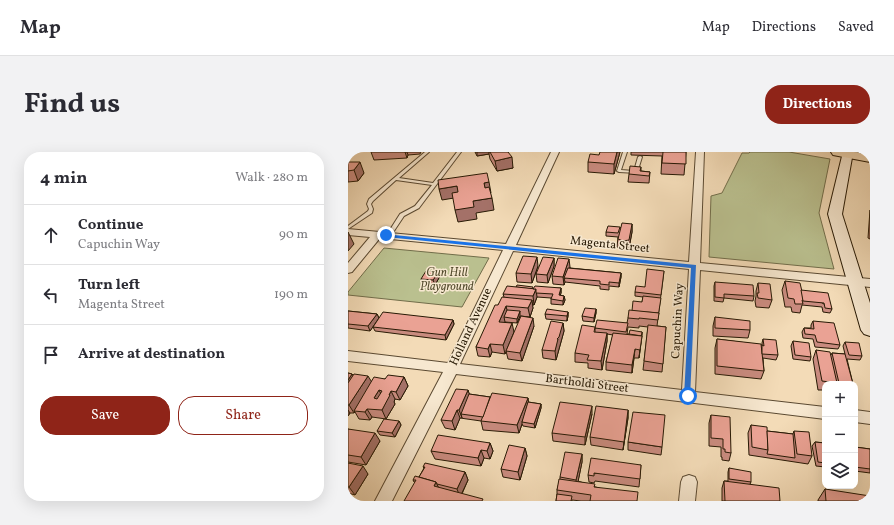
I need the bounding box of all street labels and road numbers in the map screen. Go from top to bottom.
street label: Magenta Street [569,233,651,257]
street label: Capuchin Way [668,282,688,359]
street label: Holland Avenue [446,285,496,368]
street label: Bartholdi Street [544,371,630,397]

